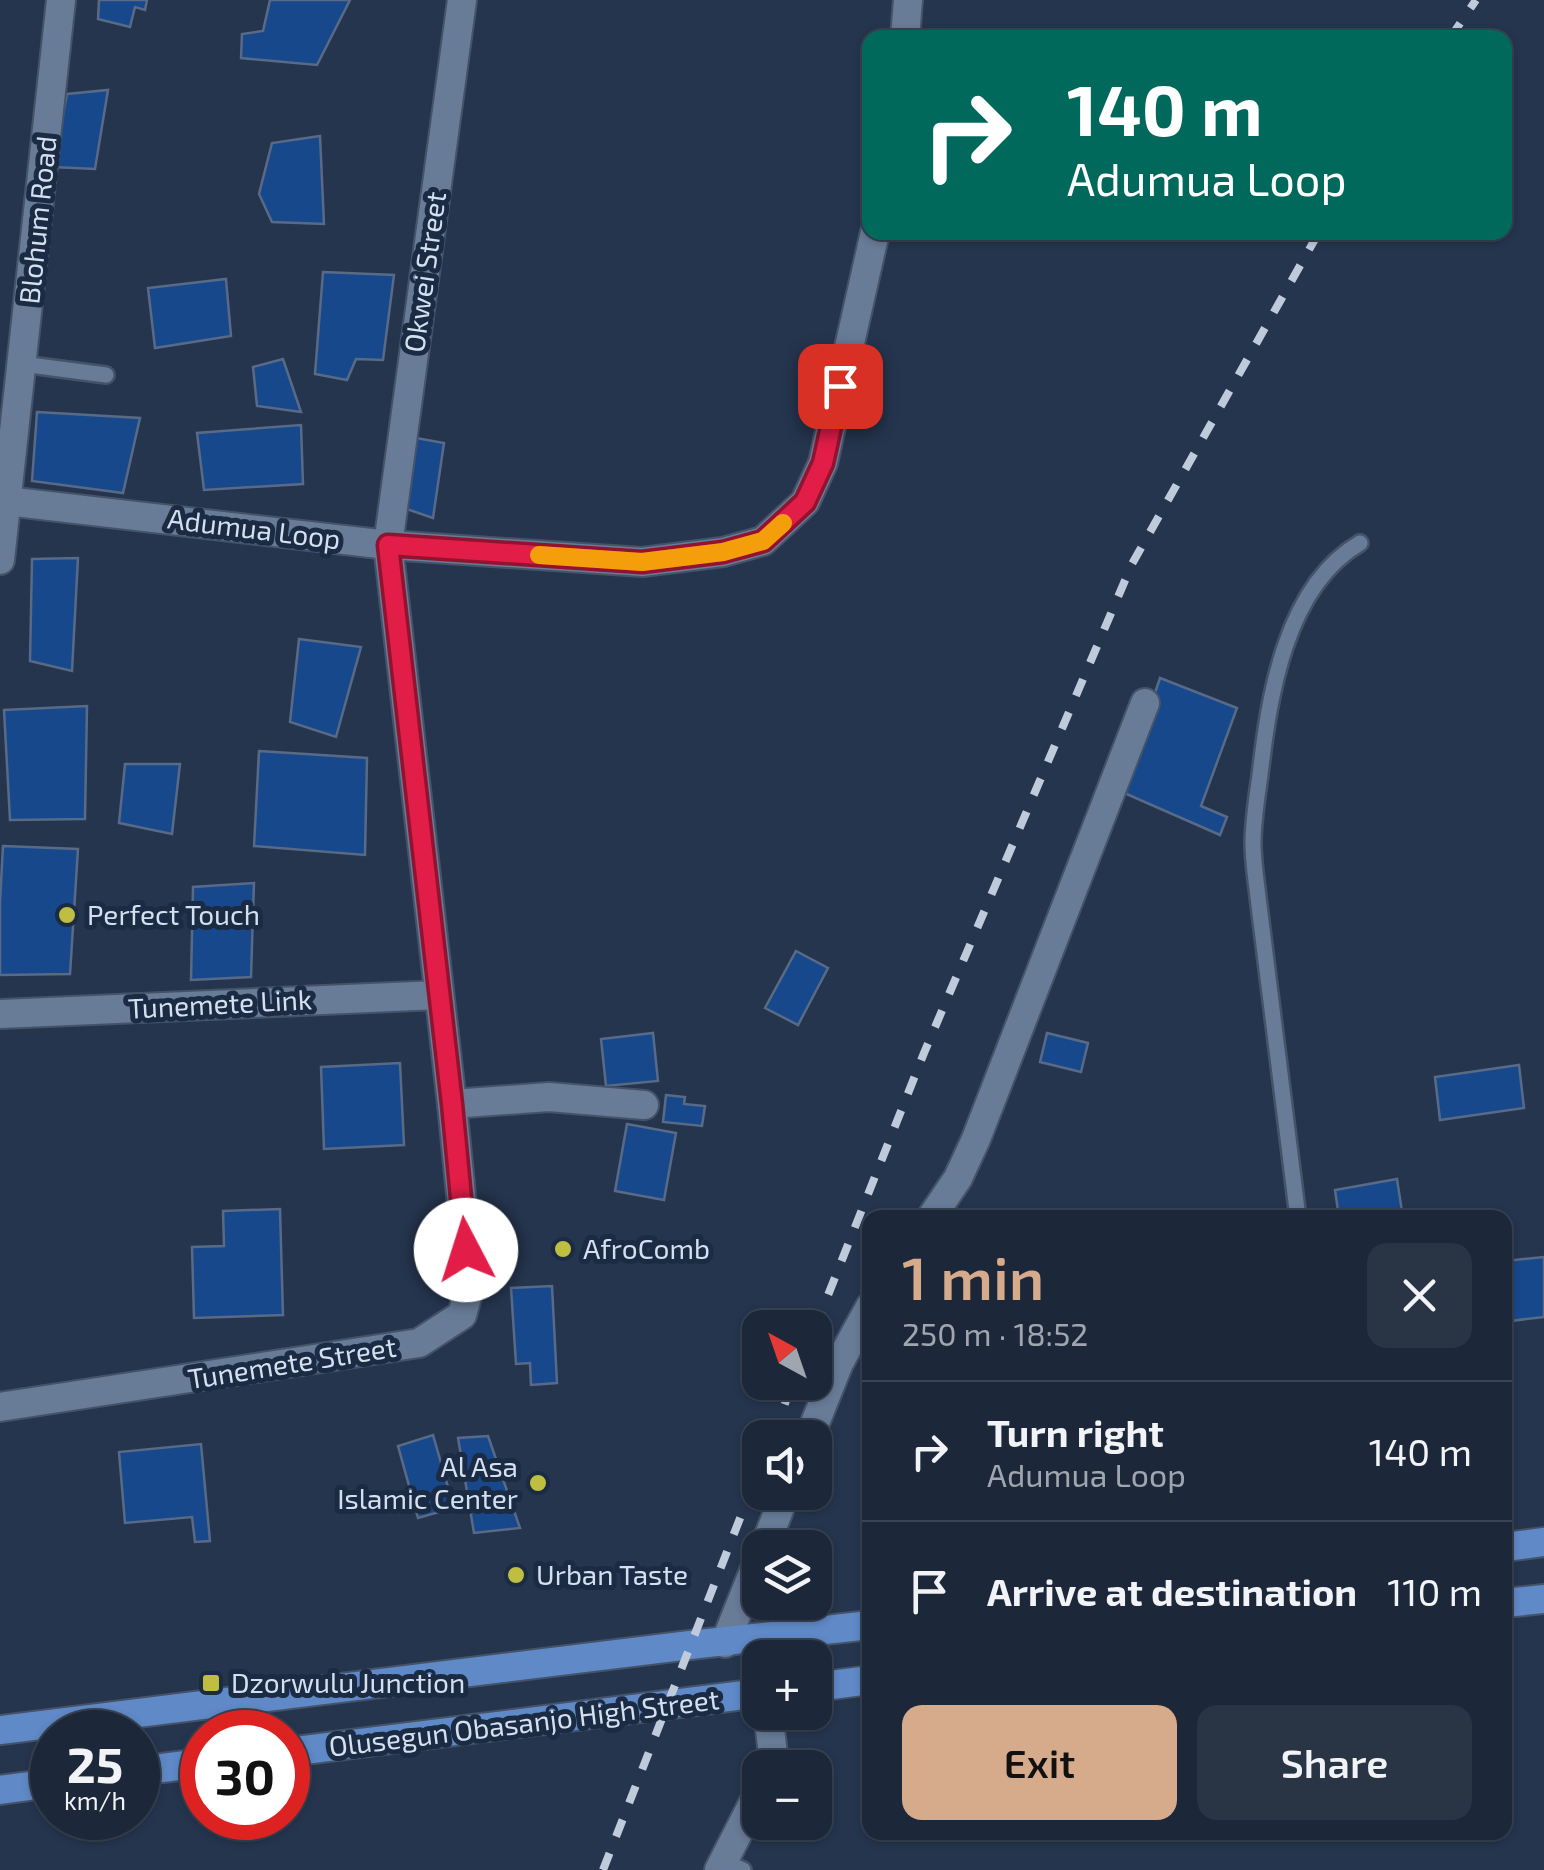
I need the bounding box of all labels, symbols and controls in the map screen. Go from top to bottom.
text: 140 m [1067,66,1263,150]
icon: right [902,70,1032,200]
street label: Blohum Road [11,134,63,306]
text: Adumua Loop [1067,151,1347,205]
street label: Okwei Street [396,189,452,354]
pin [798,344,883,429]
icon: arrive [813,359,868,414]
street label: Adumua Loop [166,501,343,555]
place label: Perfect Touch [87,897,260,931]
marker: Perfect Touch [56,904,78,926]
street label: Tunemete Link [127,981,313,1025]
position arrow [414,1198,518,1302]
place label: AfroComb [583,1231,710,1265]
marker: AfroComb [552,1238,574,1260]
text: 1 min [902,1240,1044,1312]
button: close [1367,1243,1472,1348]
north arrow [742,1310,832,1400]
map controls [742,1310,832,1840]
text: 250 m · 18:52 [902,1314,1088,1352]
street label: Tunemete Street [185,1329,398,1395]
text: Turn right [987,1409,1164,1455]
button: sound [742,1420,832,1510]
icon: right [902,1424,957,1479]
text: 140 m [1369,1428,1472,1474]
place label: Al Asa Islamic Center [337,1449,518,1515]
text: Adumua Loop [987,1455,1186,1493]
marker: Al Asa Islamic Center [527,1472,549,1494]
button: layers [742,1530,832,1620]
place label: Urban Taste [536,1557,688,1591]
marker: Urban Taste [505,1564,527,1586]
icon: arrive [902,1564,957,1619]
text: Arrive at destination [987,1568,1357,1614]
text: 110 m [1387,1568,1482,1614]
button: + [742,1640,832,1730]
place label: Dzorwulu Junction [231,1665,465,1699]
marker: Dzorwulu Junction [200,1672,222,1694]
street label: Olusegun Obasanjo High Street [327,1681,721,1763]
button: Exit [902,1705,1177,1820]
button: Share [1197,1705,1472,1820]
speed limit sign: 30 [180,1710,310,1840]
text: 25 [67,1733,123,1793]
button: − [742,1750,832,1840]
text: km/h [64,1785,126,1815]

